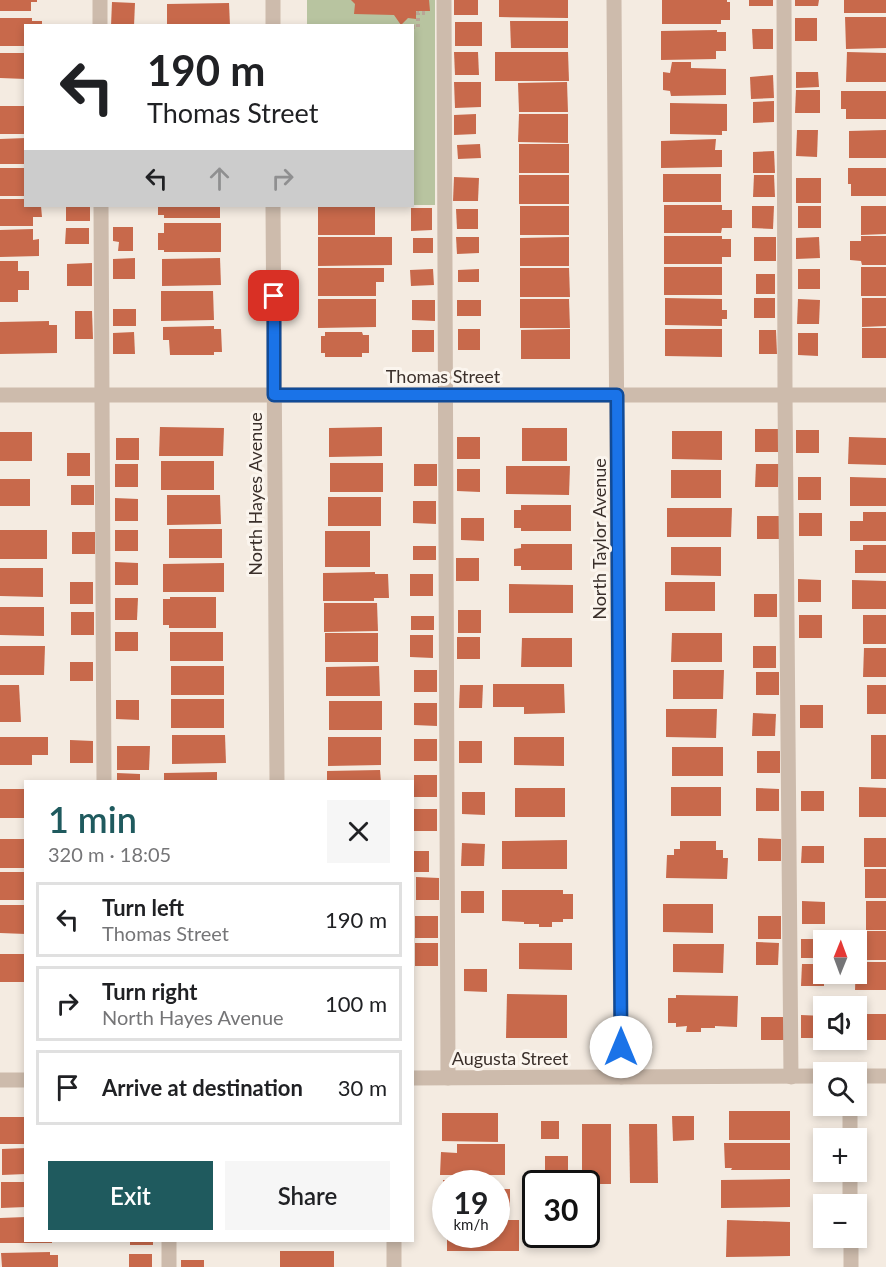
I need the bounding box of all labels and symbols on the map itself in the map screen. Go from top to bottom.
pin [248,270,299,321]
street label: Thomas Street [386,365,501,387]
street label: North Hayes Avenue [244,412,266,576]
street label: North Taylor Avenue [588,458,610,620]
north arrow [813,930,867,984]
position arrow [589,1015,653,1079]
street label: Augusta Street [452,1047,569,1069]
speed limit sign: 30 [522,1170,600,1248]

